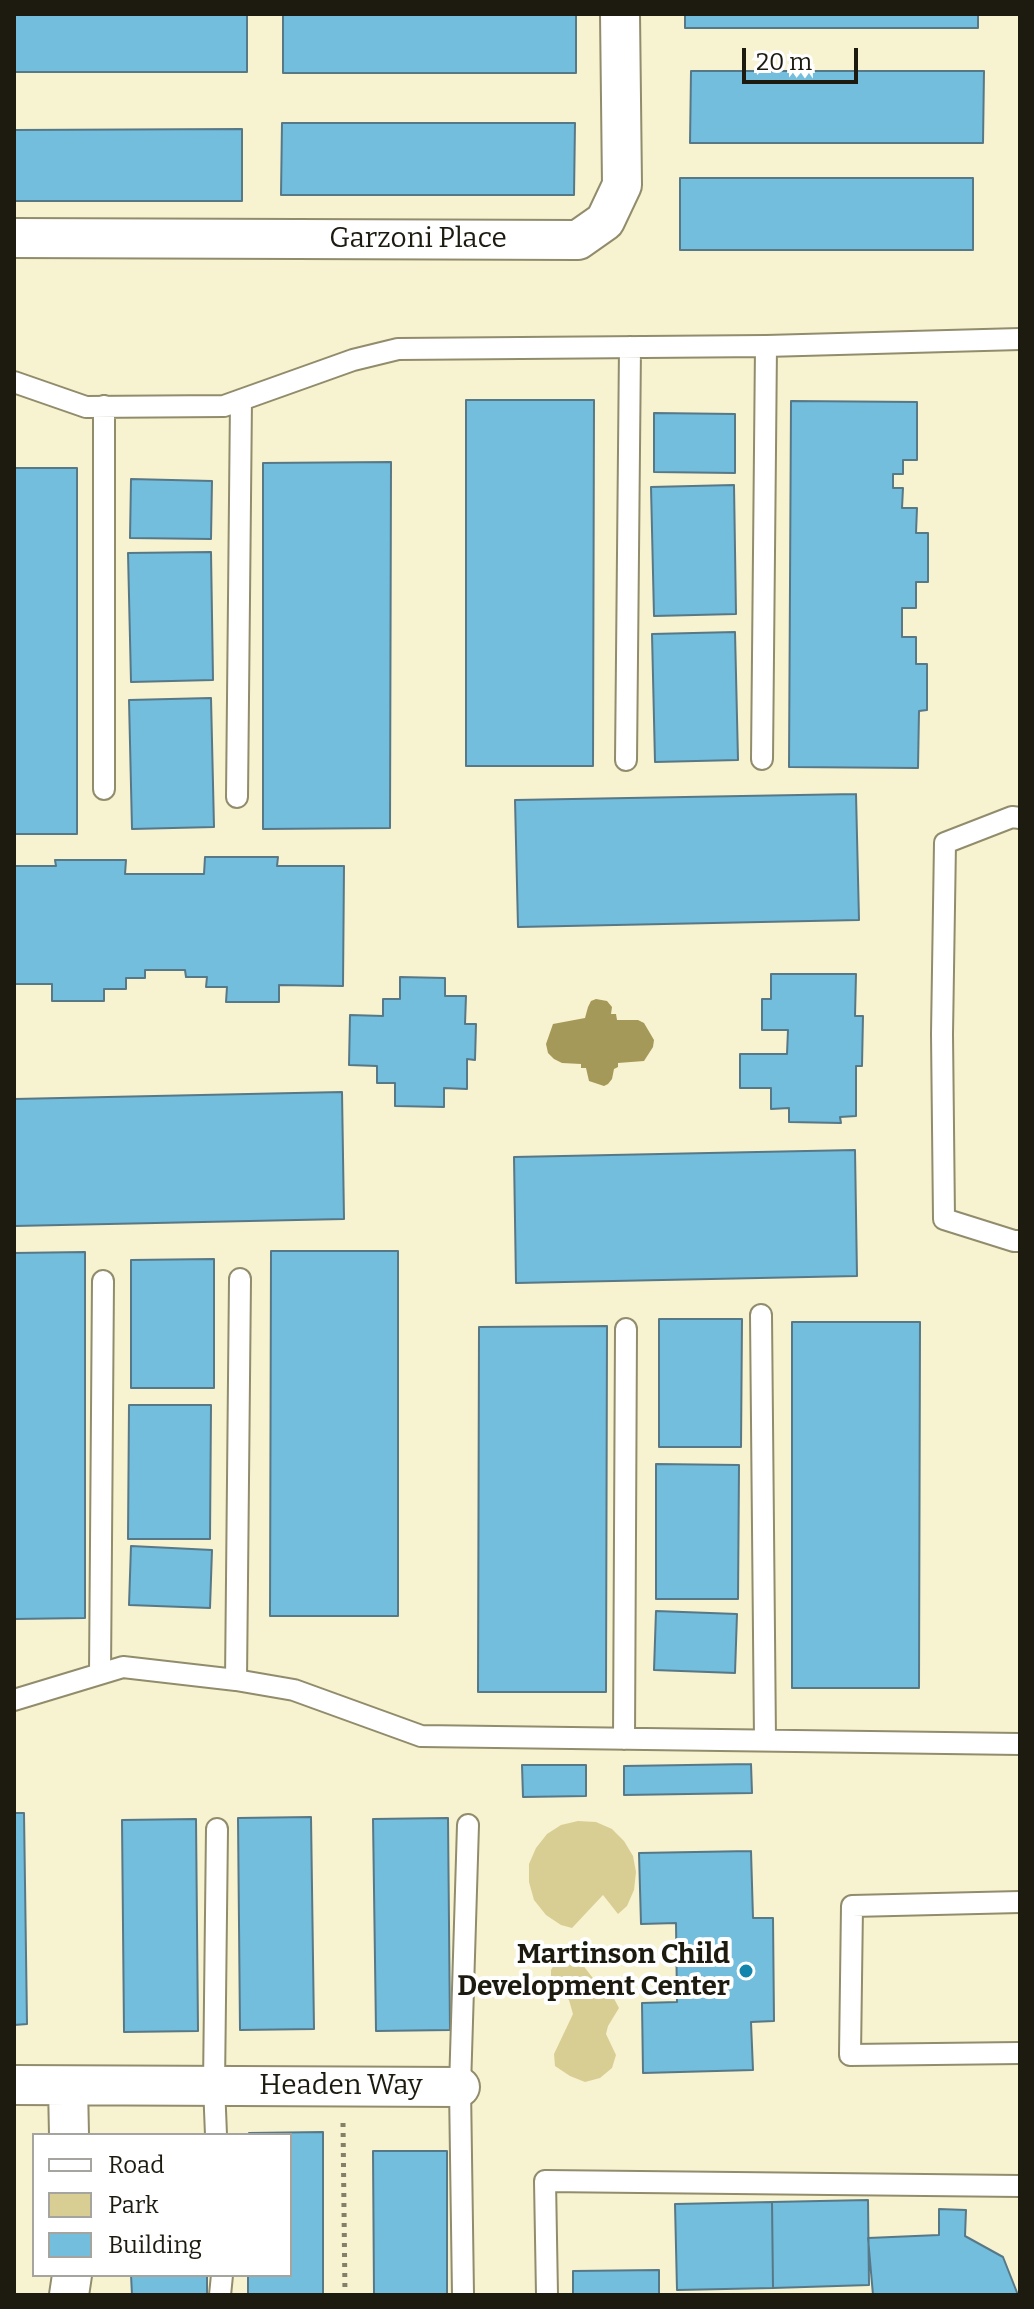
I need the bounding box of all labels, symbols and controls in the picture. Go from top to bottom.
scale bar [746,32,862,82]
text: 20 m [756,48,812,76]
street label: Garzoni Place [329,222,507,256]
place label: Martinson Child Development Center [457,1938,730,2004]
marker: Martinson Child Development Center [737,1962,755,1980]
street label: Headen Way [259,2069,423,2103]
legend [32,2133,292,2277]
text: Road [108,2151,164,2179]
text: Park [108,2191,159,2219]
text: Building [108,2231,202,2259]

